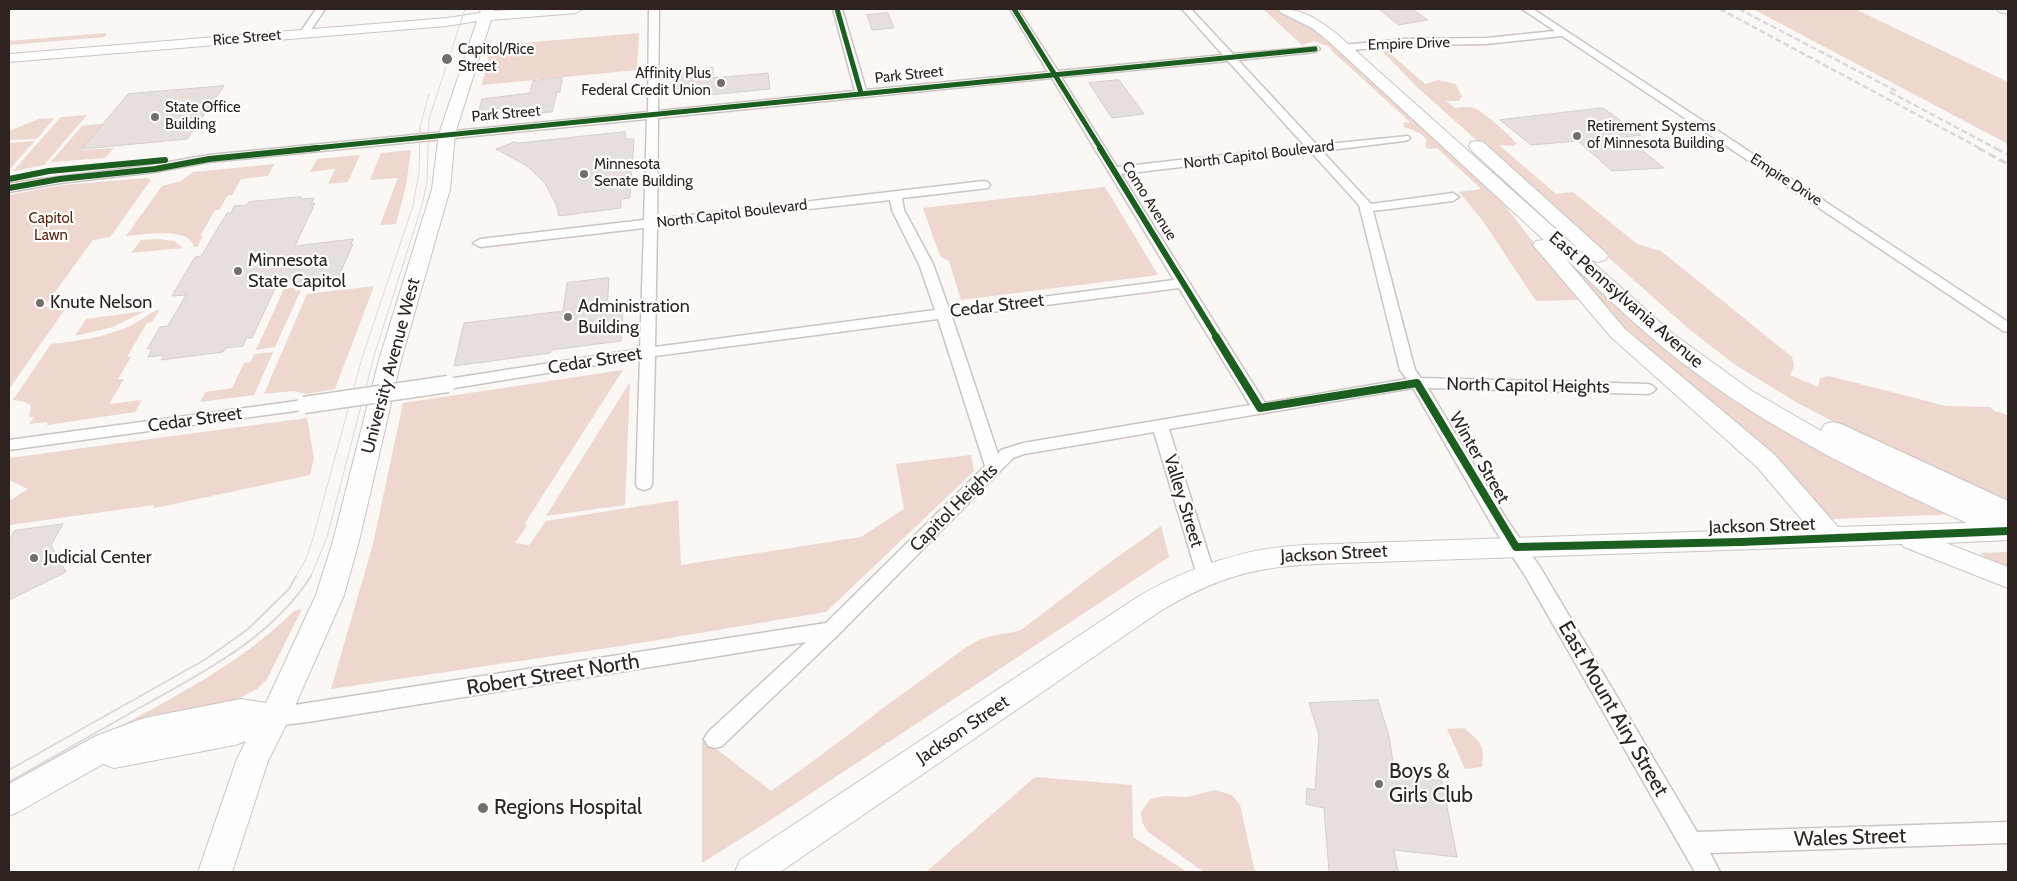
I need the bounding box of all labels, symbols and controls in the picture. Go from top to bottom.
street label: Rice Street [212,26,282,50]
street label: Empire Drive [1368,34,1450,54]
place label: Capitol/Rice Street [458,41,534,76]
marker: Capitol/Rice Street [440,52,454,66]
street label: Park Street [874,62,944,88]
place label: Affinity Plus Federal Credit Union [581,65,711,100]
marker: Affinity Plus Federal Credit Union [715,77,727,89]
place label: State Office Building [165,99,241,134]
street label: Park Street [471,102,541,126]
marker: State Office Building [149,111,161,123]
place label: Retirement Systems of Minnesota Building [1587,118,1724,153]
marker: Retirement Systems of Minnesota Building [1571,130,1583,142]
street label: North Capitol Boulevard [1183,137,1335,173]
street label: Empire Drive [1747,150,1825,210]
place label: Minnesota Senate Building [594,156,693,191]
street label: Como Avenue [1118,158,1180,244]
marker: Minnesota Senate Building [578,168,590,180]
street label: North Capitol Boulevard [656,196,808,232]
park label: Capitol Lawn [29,210,73,245]
street label: East Pennsylvania Avenue [1544,227,1708,373]
place label: Minnesota State Capitol [248,250,346,292]
marker: Minnesota State Capitol [232,265,244,277]
street label: University Avenue West [357,276,425,456]
street label: Cedar Street [949,290,1045,322]
place label: Knute Nelson [50,292,152,314]
place label: Administration Building [578,296,690,338]
marker: Knute Nelson [34,297,46,309]
marker: Administration Building [562,311,574,323]
street label: Cedar Street [547,343,643,379]
street label: North Capitol Heights [1446,374,1610,398]
street label: Cedar Street [147,403,243,437]
street label: Winter Street [1444,408,1514,508]
street label: Valley Street [1159,452,1207,550]
street label: Capitol Heights [906,460,1002,556]
street label: Jackson Street [1708,513,1816,539]
street label: Jackson Street [1280,540,1388,568]
place label: Judicial Center [44,547,151,569]
marker: Judicial Center [28,552,40,564]
street label: East Mount Airy Street [1553,617,1673,801]
street label: Robert Street North [465,649,641,701]
street label: Jackson Street [913,691,1013,769]
place label: Boys & Girls Club [1389,759,1473,809]
marker: Boys & Girls Club [1373,778,1385,790]
place label: Regions Hospital [494,795,642,821]
marker: Regions Hospital [476,801,490,815]
street label: Wales Street [1794,823,1906,853]

